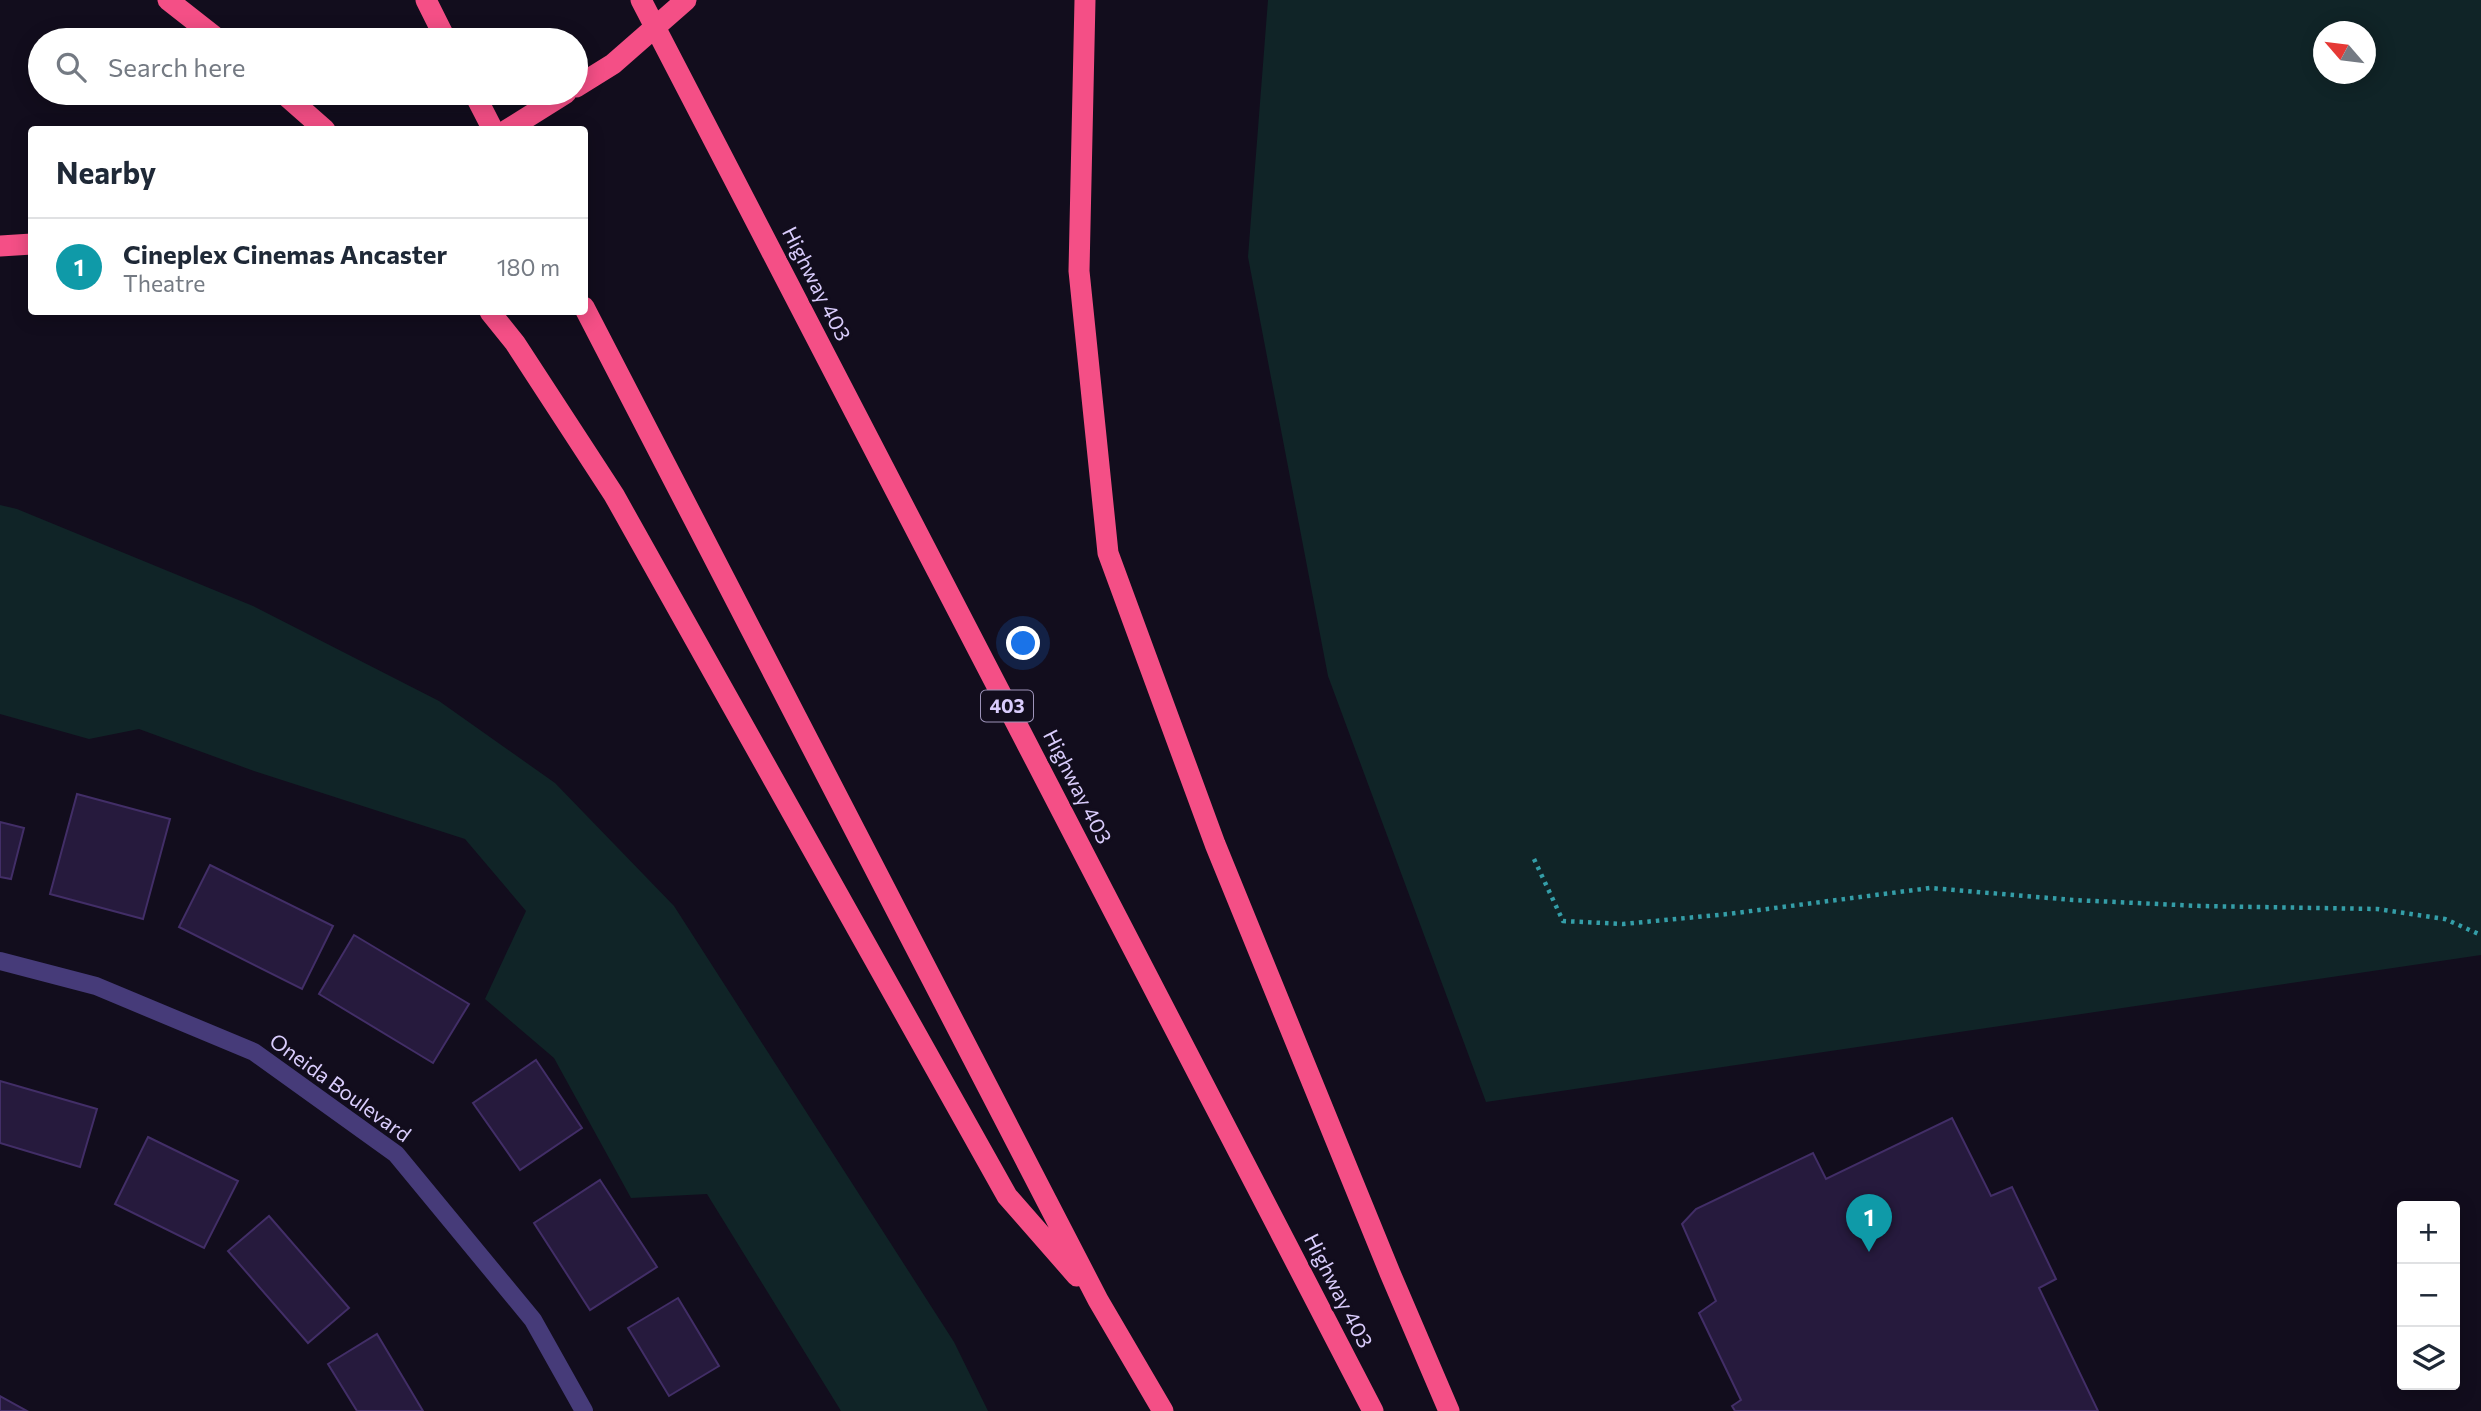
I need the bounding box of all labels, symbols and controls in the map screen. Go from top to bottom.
north arrow [2313,21,2376,84]
search box [28,28,588,105]
icon: search [52,48,90,86]
text: Search here [108,51,246,82]
text: Nearby [56,153,156,190]
street label: Highway 403 [778,222,857,345]
text: Cineplex Cinemas Ancaster [123,238,447,269]
text: 1 [74,253,84,281]
text: 180 m [497,253,560,281]
text: Theatre [123,269,205,297]
your location [1006,626,1040,660]
road number: 403 [981,691,1033,722]
street label: Highway 403 [1039,725,1118,848]
street label: Oneida Boulevard [265,1027,416,1146]
pin: 1 [1846,1194,1892,1252]
map controls [2397,1201,2460,1390]
button: + [2397,1201,2460,1264]
street label: Highway 403 [1300,1229,1379,1352]
button: − [2397,1264,2460,1327]
button: layers [2397,1327,2460,1390]

